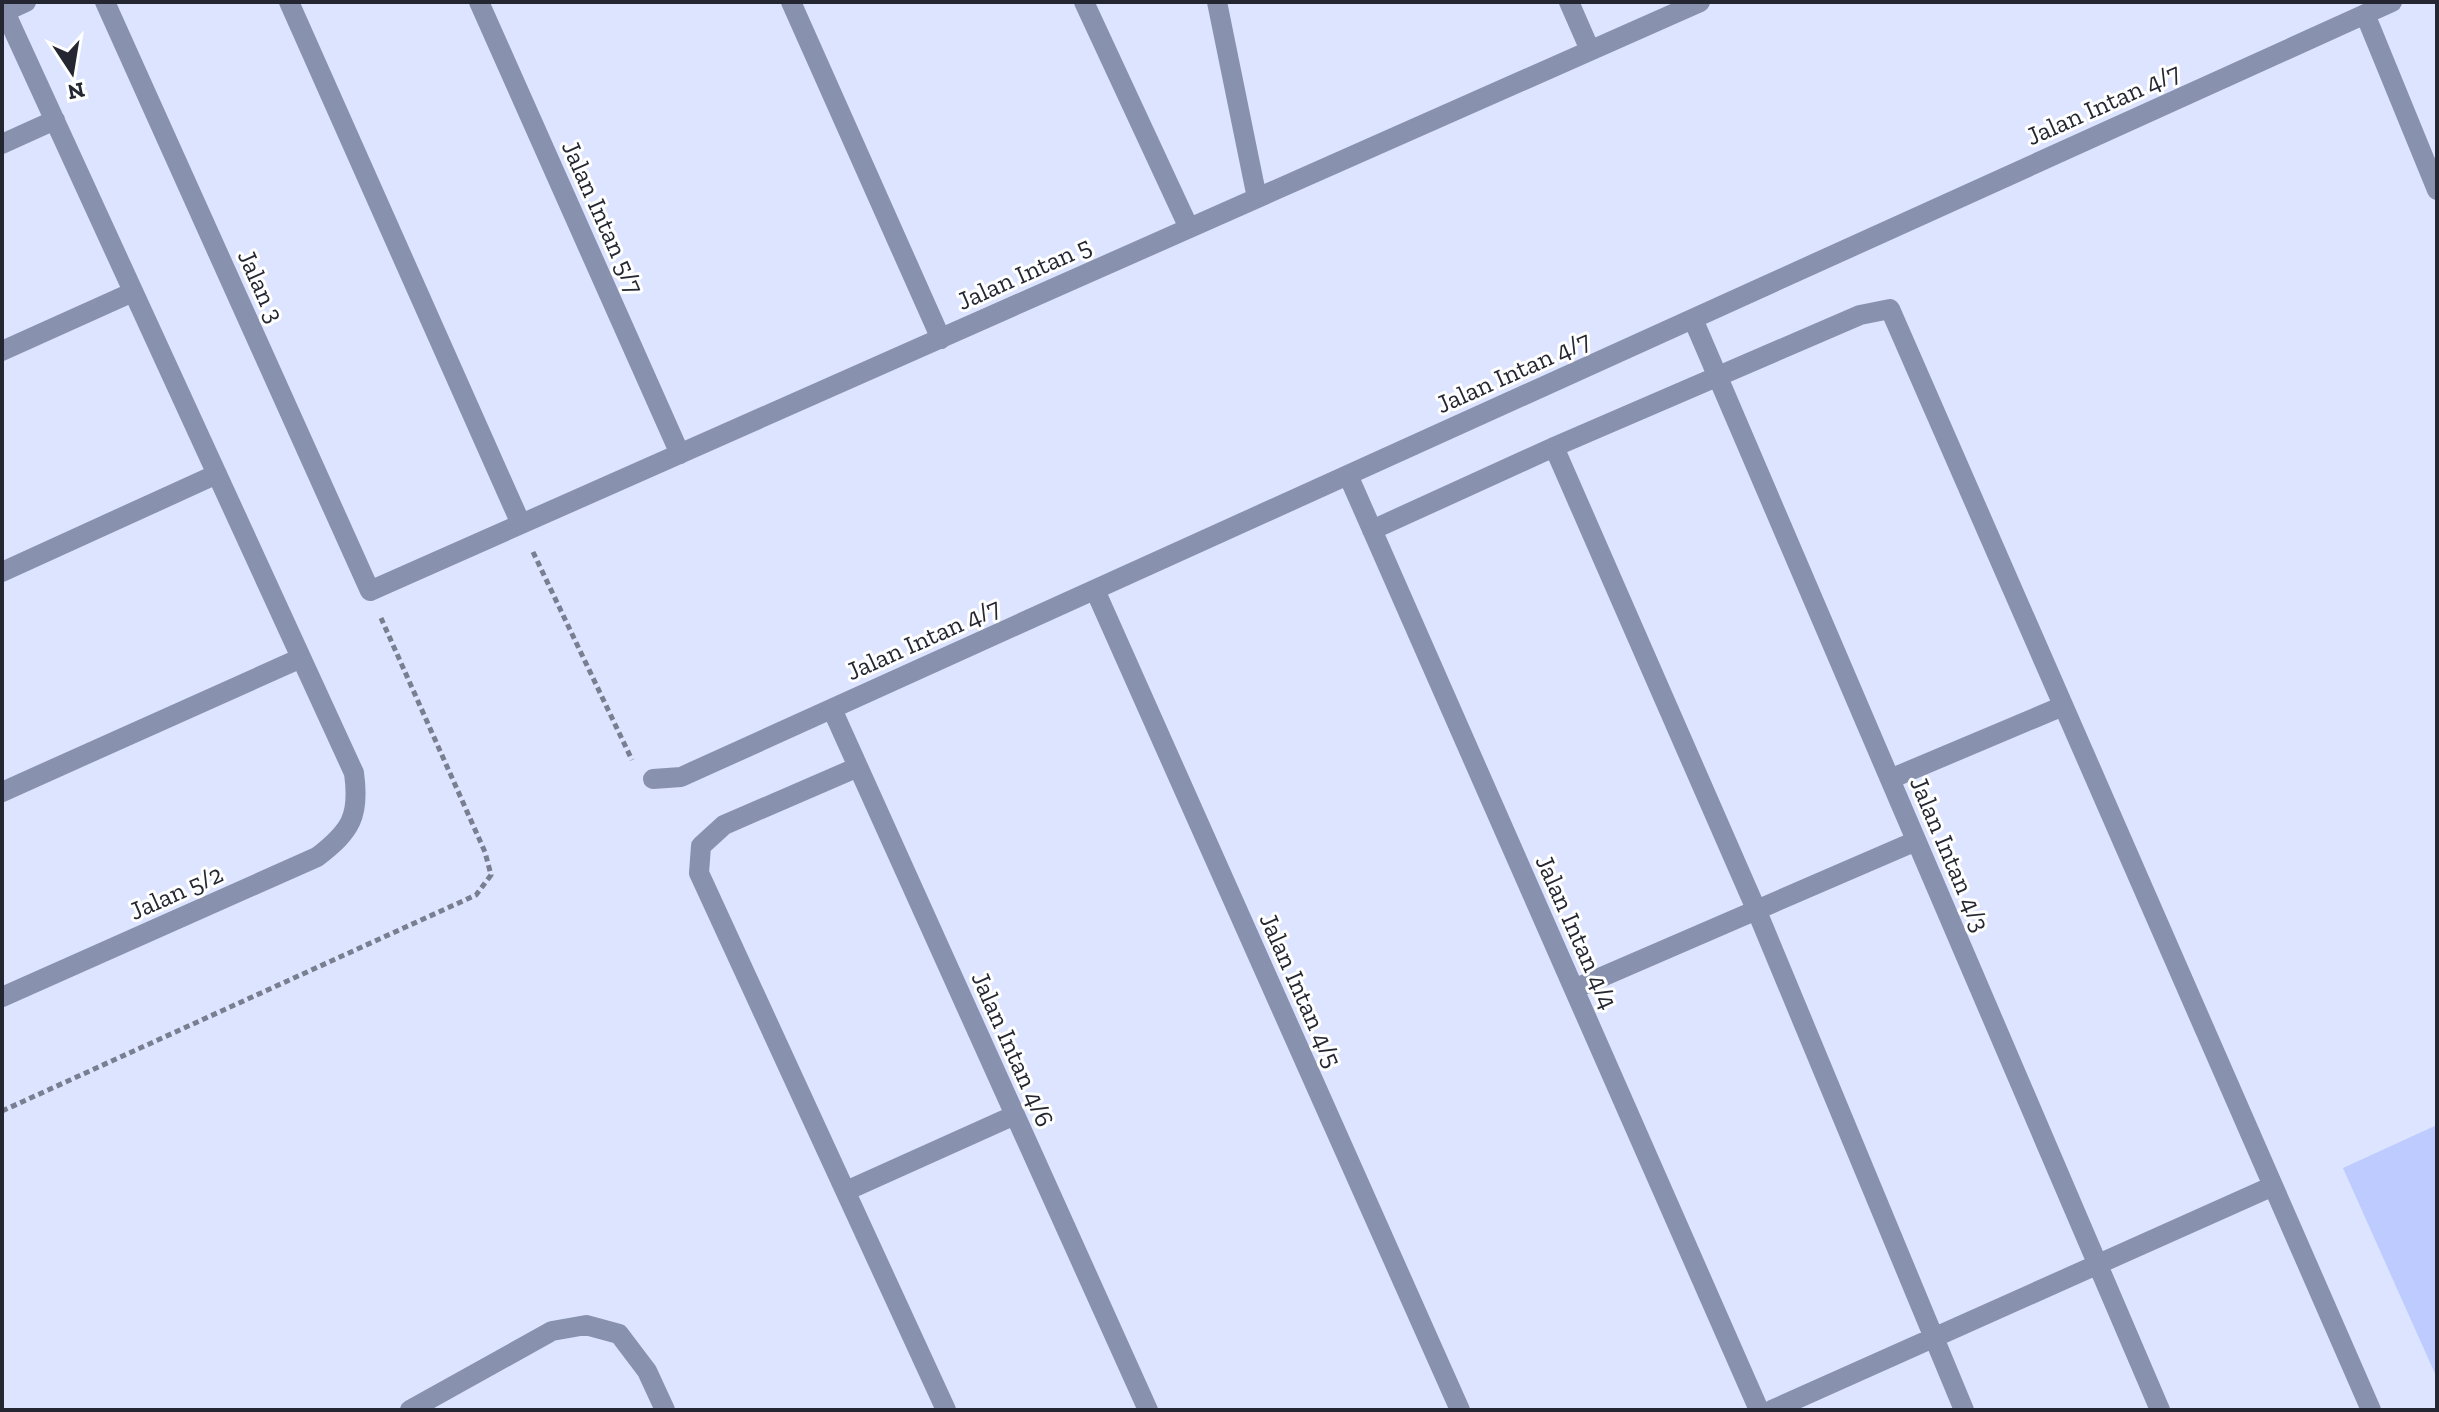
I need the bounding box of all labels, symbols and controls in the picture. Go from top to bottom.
north arrow [32,32,112,112]
street label: Jalan Intan 4/7 [2021,56,2185,152]
text: N [65,76,87,106]
street label: Jalan Intan 5/7 [555,135,651,299]
street label: Jalan Intan 5 [952,229,1096,317]
street label: Jalan 3 [231,244,291,328]
street label: Jalan Intan 4/7 [1431,324,1595,420]
street label: Jalan Intan 4/7 [841,591,1005,687]
street label: Jalan Intan 4/3 [1903,772,1997,936]
street label: Jalan Intan 4/4 [1529,850,1625,1014]
street label: Jalan 5/2 [124,857,228,927]
street label: Jalan Intan 4/5 [1253,908,1349,1072]
street label: Jalan Intan 4/6 [965,966,1061,1132]

